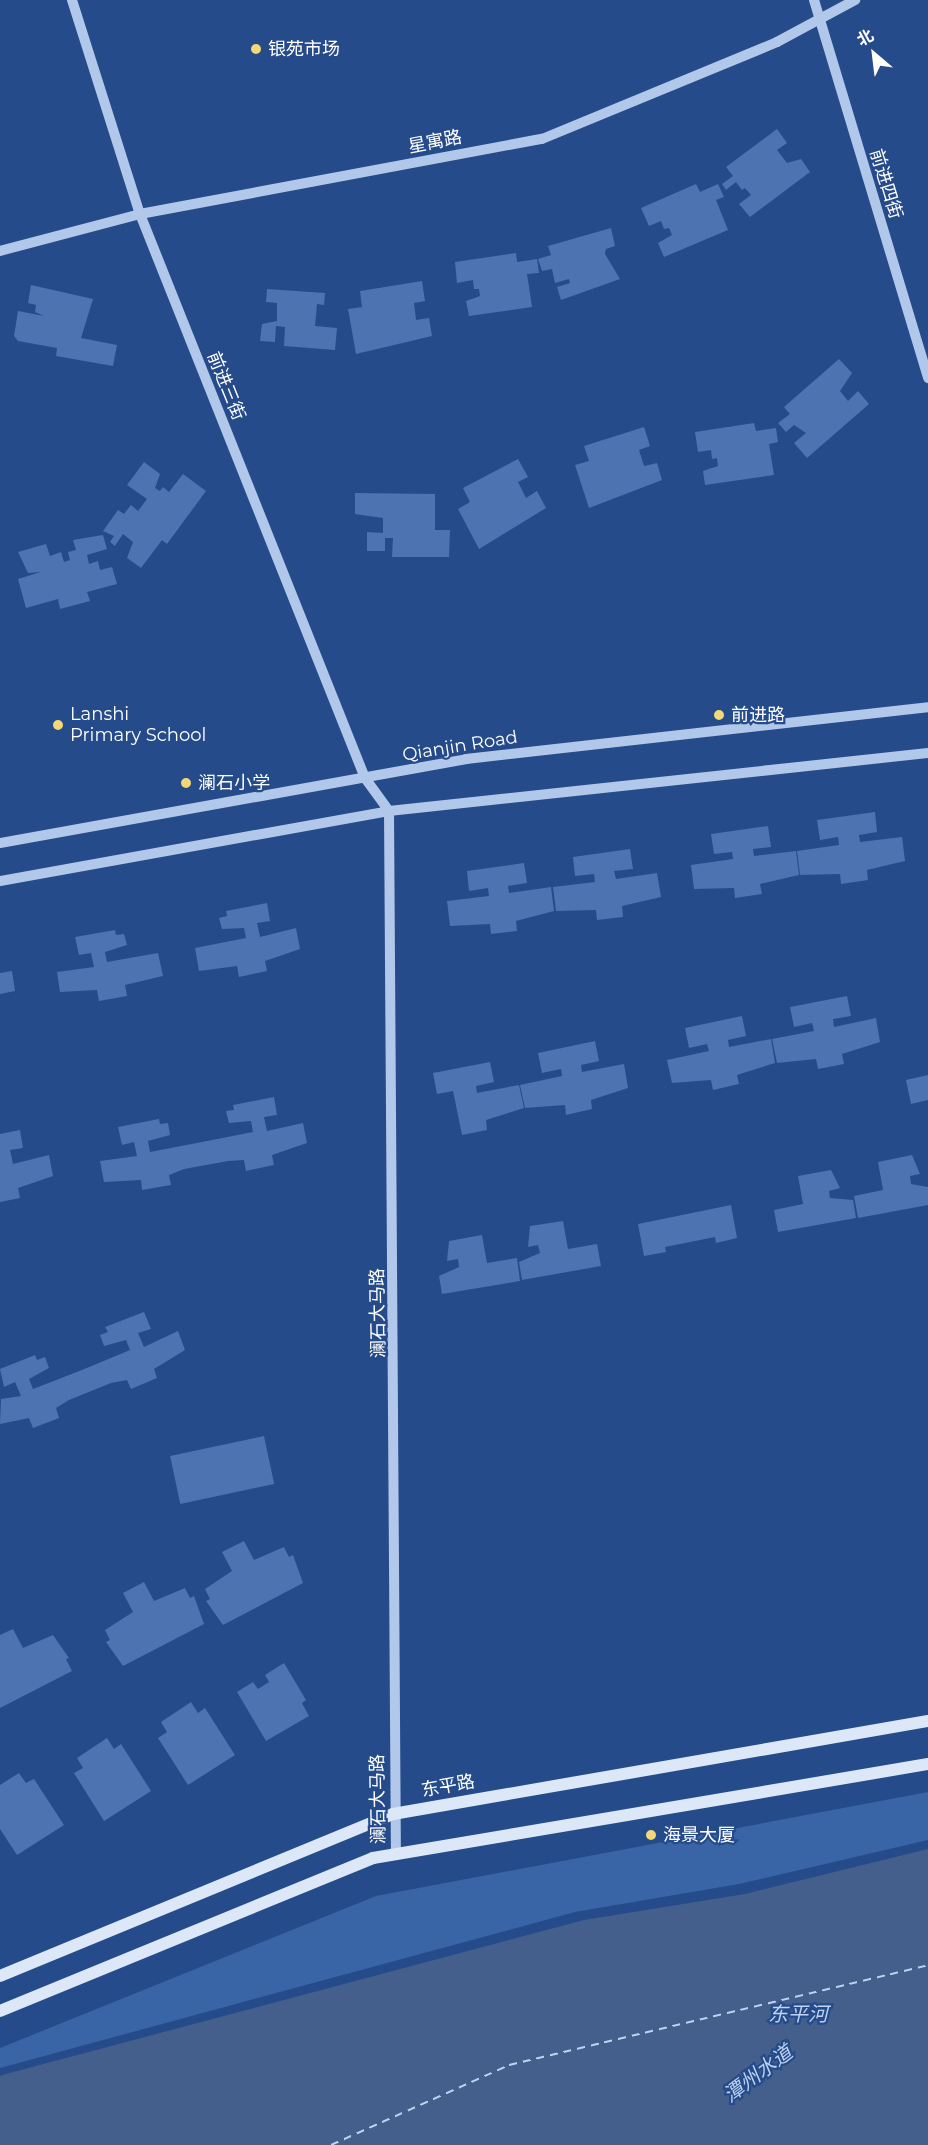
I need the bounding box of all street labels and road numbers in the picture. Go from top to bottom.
street label: 星寓路 [406,126,464,158]
street label: 前进四街 [865,146,907,222]
street label: 前进三街 [203,349,249,423]
street label: Qianjin Road [401,726,519,766]
street label: 澜石大马路 [366,1268,390,1358]
street label: 澜石大马路 [366,1754,390,1844]
street label: 东平路 [420,1771,476,1801]

